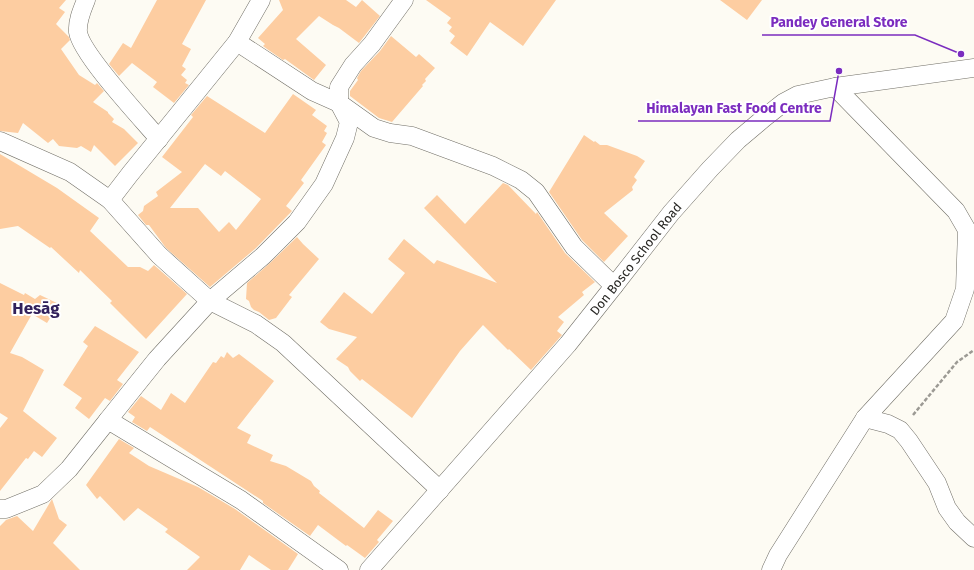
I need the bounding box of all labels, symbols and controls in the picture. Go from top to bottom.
callout: Pandey General Store [762,9,915,35]
text: Pandey General Store [771,14,908,31]
callout: Himalayan Fast Food Centre [638,95,830,121]
text: Himalayan Fast Food Centre [646,100,822,117]
street label: Don Bosco School Road [587,199,684,318]
district label: Hesāg [12,298,60,319]

